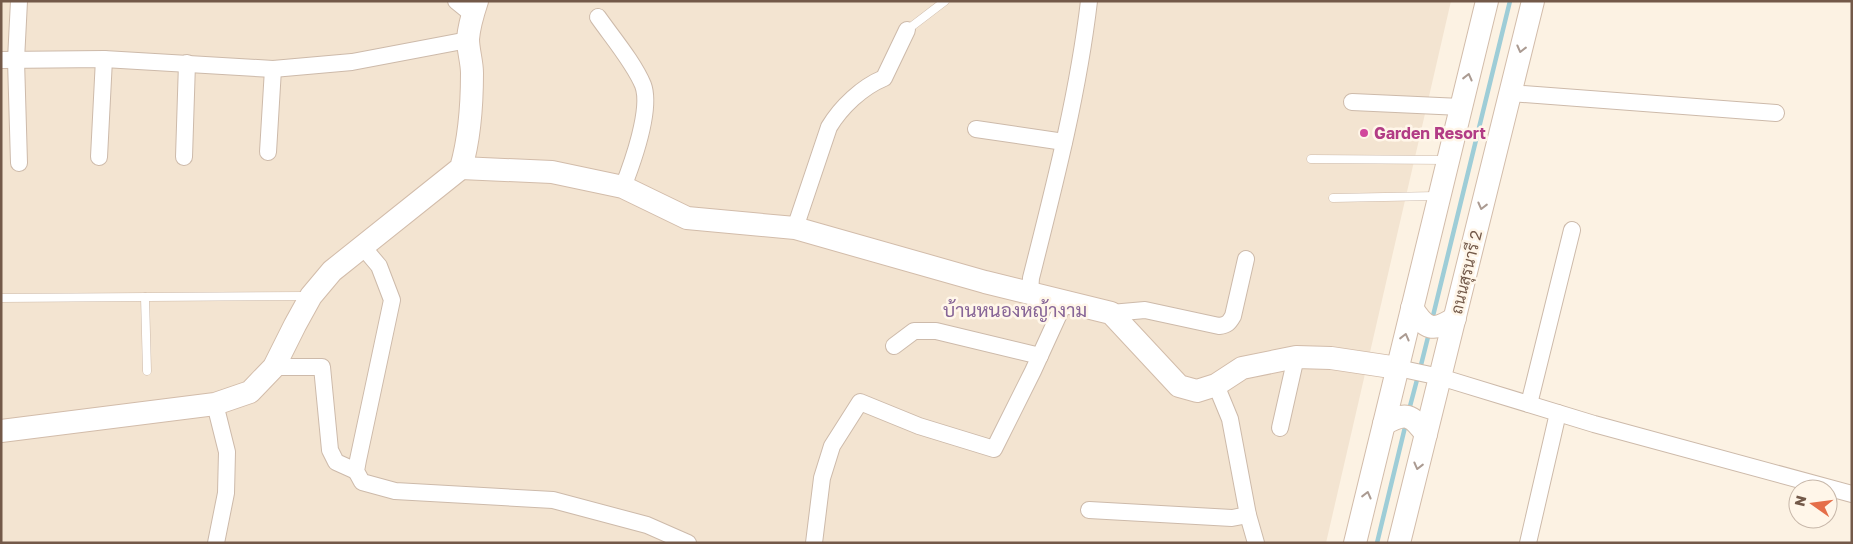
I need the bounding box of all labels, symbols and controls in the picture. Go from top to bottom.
one-way arrow [1516,44,1527,53]
one-way arrow [1462,73,1473,82]
place label: Garden Resort [1374,123,1486,143]
marker: Garden Resort [1358,127,1370,139]
one-way arrow [1478,202,1488,210]
street label: ถนนสุรนารี 2 [1445,228,1488,316]
district label: บ้านหนองหญ้างาม [943,298,1087,322]
one-way arrow [1399,333,1410,342]
one-way arrow [1413,461,1424,470]
north arrow [1788,479,1838,529]
one-way arrow [1361,491,1372,500]
text: N [1790,494,1809,508]

